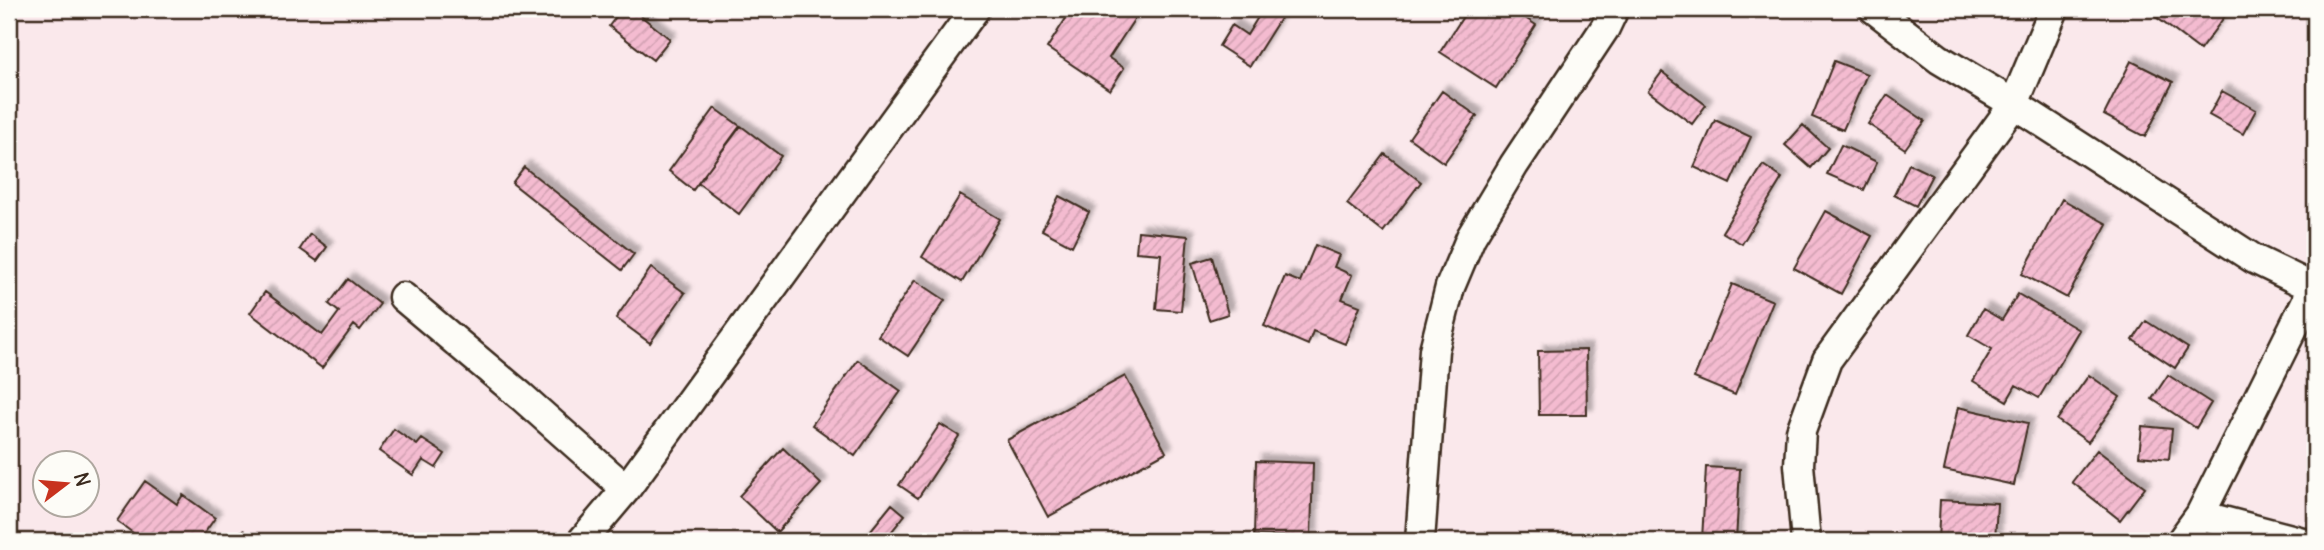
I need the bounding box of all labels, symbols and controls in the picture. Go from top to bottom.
north arrow [32,448,102,518]
text: N [69,470,96,489]

